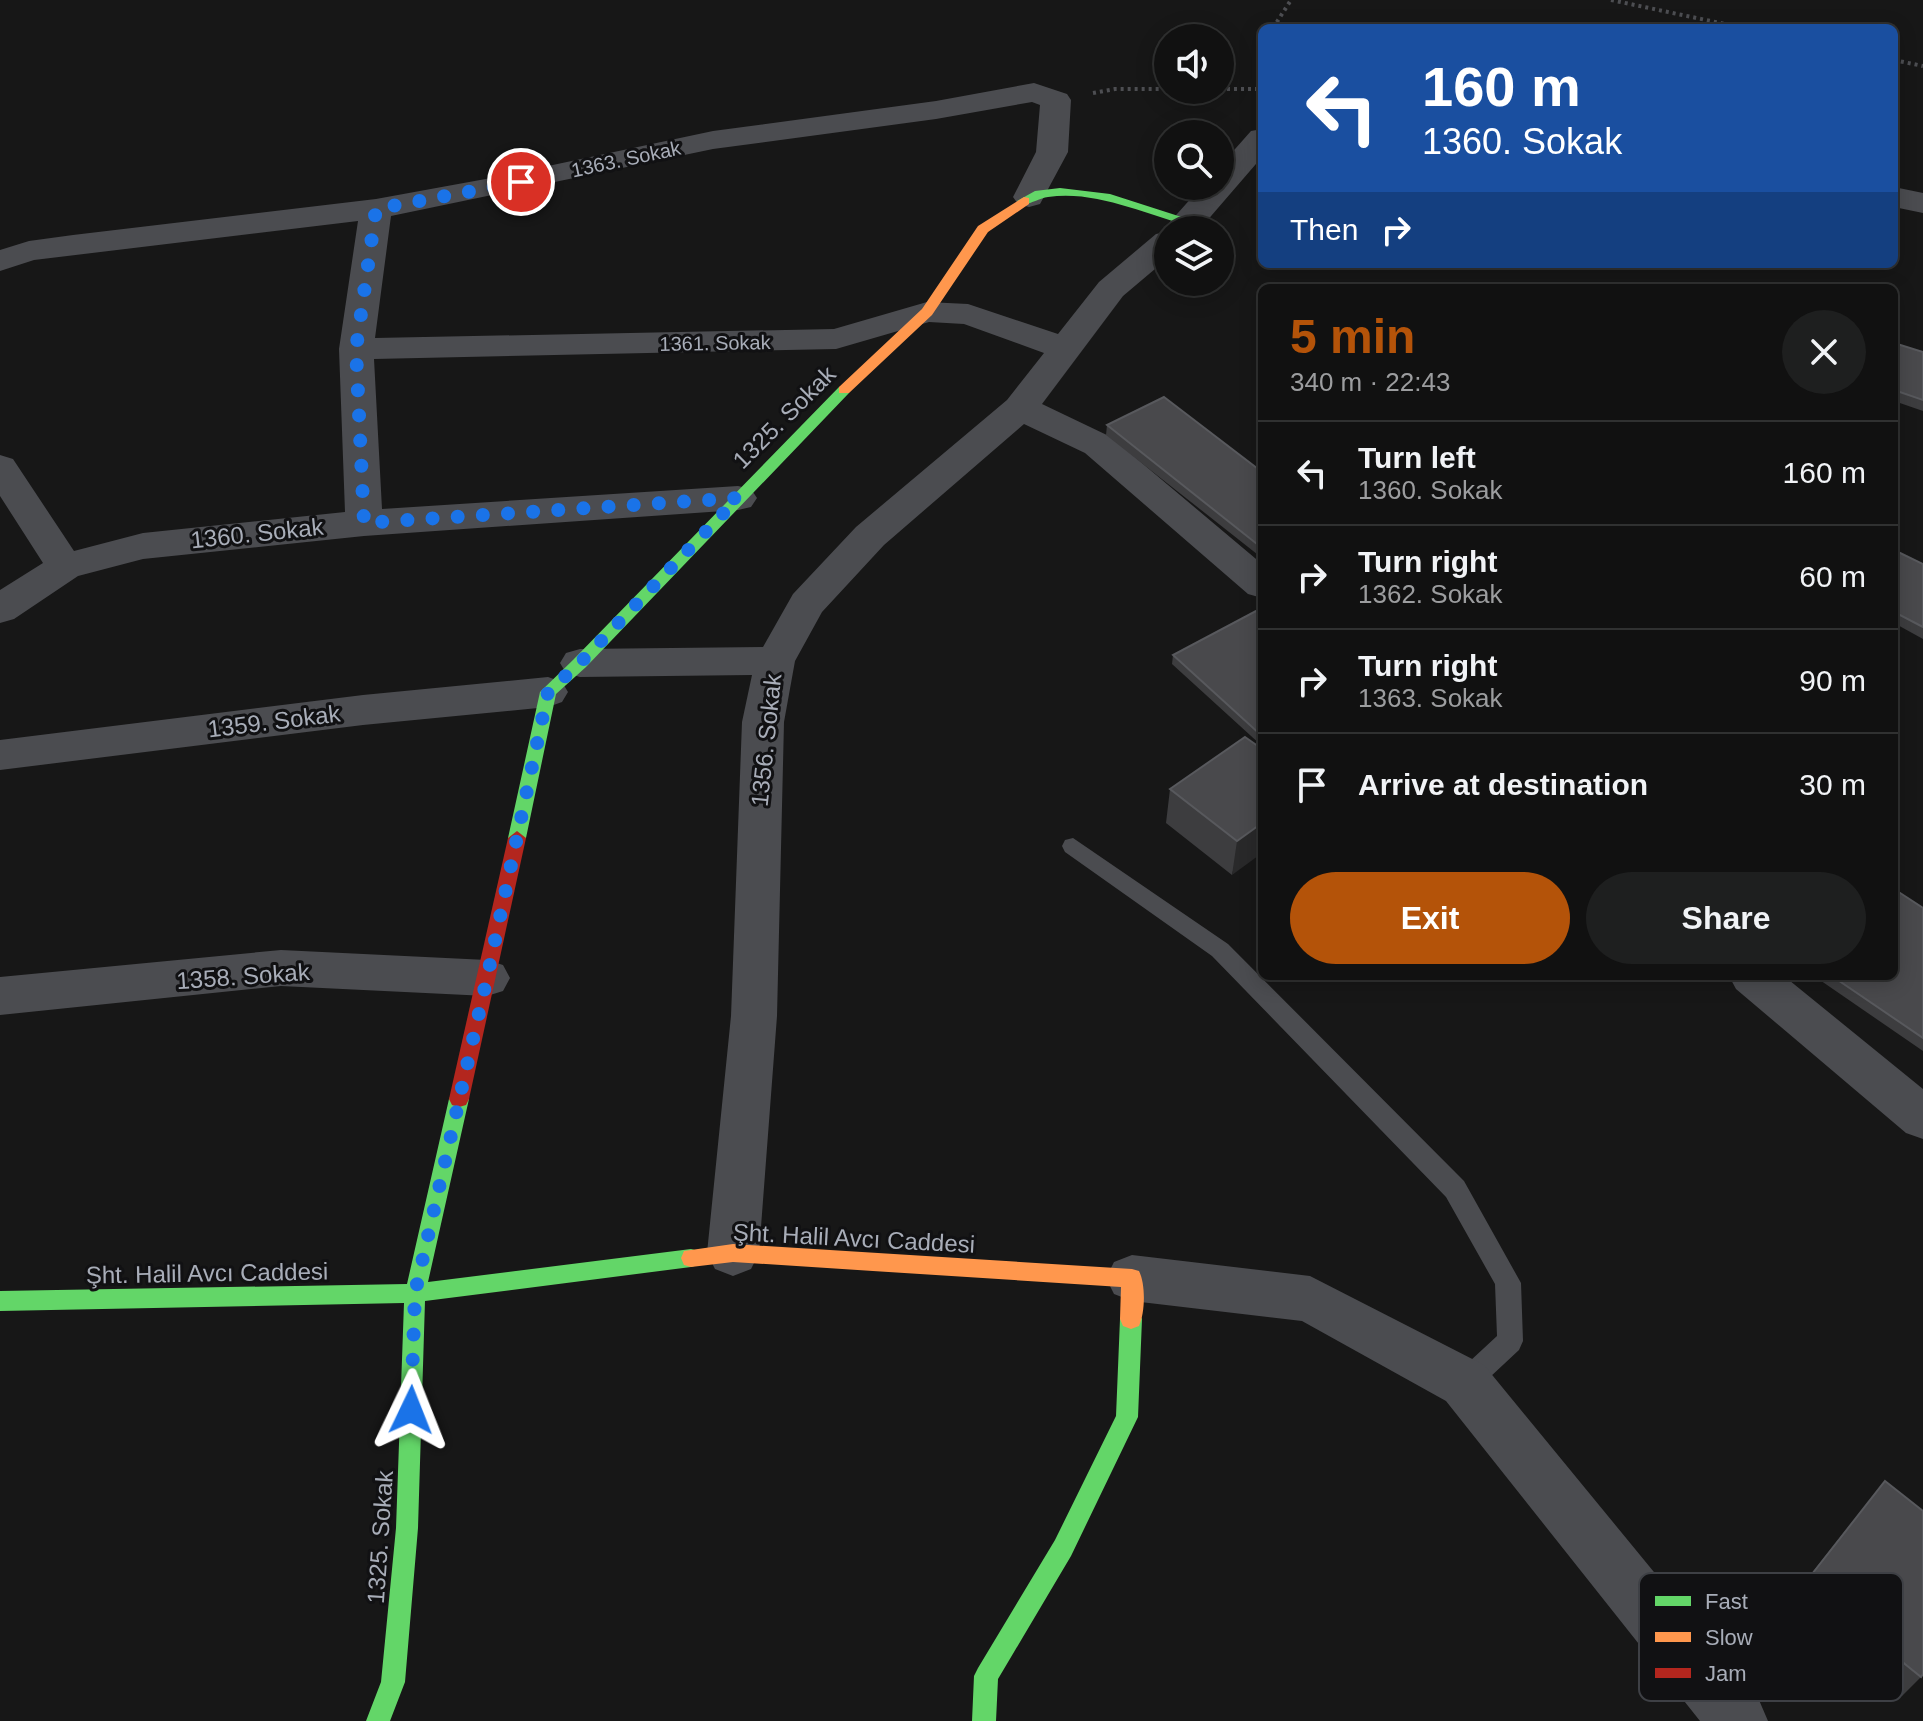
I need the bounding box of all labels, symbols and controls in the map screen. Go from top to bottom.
map controls [1154,24,1234,296]
button: sound [1154,24,1234,104]
text: 160 m [1422,55,1581,118]
icon: left [1290,56,1394,160]
button: search [1154,120,1234,200]
text: 1360. Sokak [1422,121,1622,162]
street label: 1363. Sokak [569,136,684,181]
pin [487,148,555,216]
icon: arrive [499,160,543,204]
icon: right [1374,208,1418,252]
text: Then [1290,213,1358,246]
button: layers [1154,216,1234,296]
text: 5 min [1290,310,1415,363]
button: close [1782,310,1866,394]
street label: 1361. Sokak [659,331,772,355]
street label: 1325. Sokak [727,360,841,474]
text: 340 m · 22:43 [1290,367,1450,397]
text: Turn left [1358,441,1476,474]
icon: left [1290,451,1334,495]
text: 160 m [1783,456,1866,489]
text: 1360. Sokak [1358,475,1503,505]
street label: 1360. Sokak [189,512,326,553]
text: Turn right [1358,545,1497,578]
icon: right [1290,555,1334,599]
text: 60 m [1799,560,1866,593]
text: 1362. Sokak [1358,579,1503,609]
text: Turn right [1358,649,1497,682]
icon: right [1290,659,1334,703]
text: 90 m [1799,664,1866,697]
street label: 1356. Sokak [746,671,787,808]
text: 1363. Sokak [1358,683,1503,713]
street label: 1359. Sokak [206,699,343,743]
icon: arrive [1290,763,1334,807]
text: Arrive at destination [1358,768,1648,801]
text: 30 m [1799,768,1866,801]
button: Exit [1290,872,1570,964]
button: Share [1586,872,1866,964]
street label: 1358. Sokak [176,958,311,994]
street label: Şht. Halil Avcı Caddesi [732,1218,976,1258]
street label: Şht. Halil Avcı Caddesi [86,1257,328,1289]
position arrow [369,1368,453,1452]
street label: 1325. Sokak [362,1469,398,1604]
legend [1639,1573,1903,1701]
text: Fast [1705,1589,1748,1614]
text: Slow [1705,1625,1753,1650]
text: Jam [1705,1661,1747,1686]

